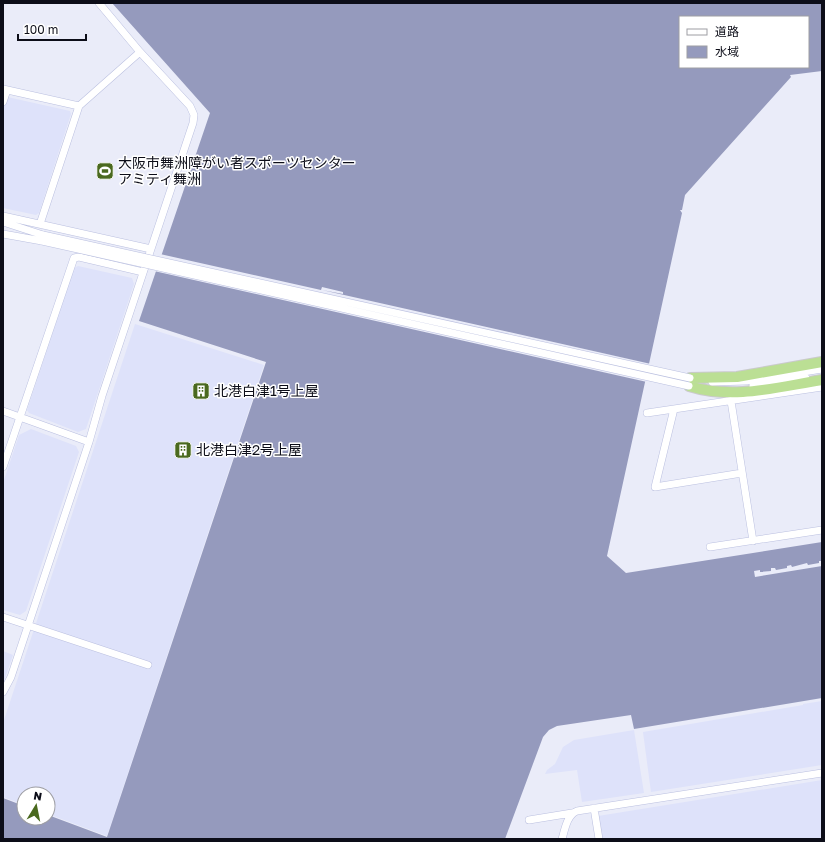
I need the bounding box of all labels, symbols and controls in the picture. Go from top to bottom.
scale bar [18,16,86,42]
legend [679,16,809,68]
text: 100 m [24,22,58,37]
text: 道路 [715,24,739,39]
text: 水域 [715,44,739,59]
place label: 大阪市舞洲障がい者スポーツセンター アミティ舞洲 [118,154,356,187]
sports icon: 大阪市舞洲障がい者スポーツセンター アミティ舞洲 [95,161,115,181]
building icon: 北港白津1号上屋 [191,381,211,401]
place label: 北港白津1号上屋 [214,382,319,399]
building icon: 北港白津2号上屋 [173,440,193,460]
place label: 北港白津2号上屋 [196,441,302,458]
north arrow [16,786,56,826]
text: N [33,789,43,803]

